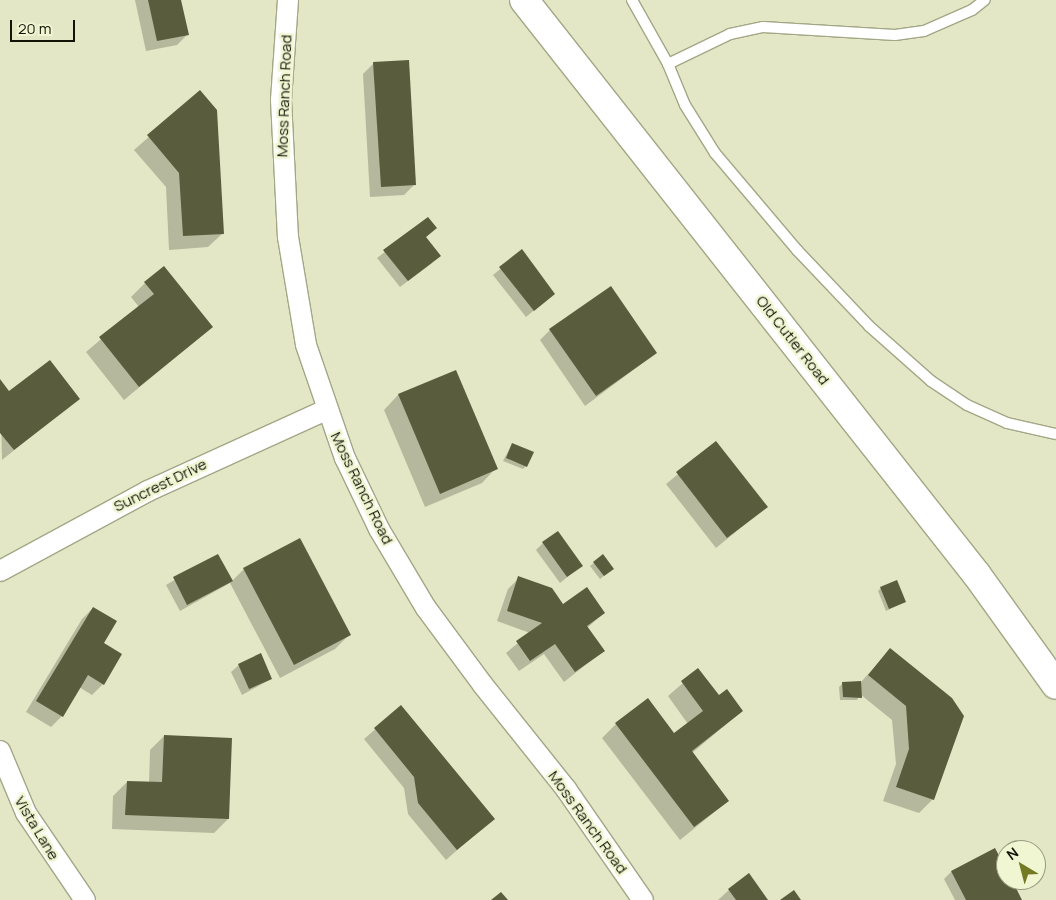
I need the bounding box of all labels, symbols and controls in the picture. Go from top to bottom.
scale bar [12,10,78,42]
text: 20 m [18,18,51,39]
street label: Moss Ranch Road [273,34,295,158]
street label: Old Cutler Road [753,292,833,388]
street label: Moss Ranch Road [327,429,397,547]
street label: Suncrest Drive [111,455,209,515]
street label: Moss Ranch Road [545,767,631,877]
street label: Vista Lane [11,793,63,863]
north arrow [996,840,1046,890]
text: N [1003,843,1022,864]

